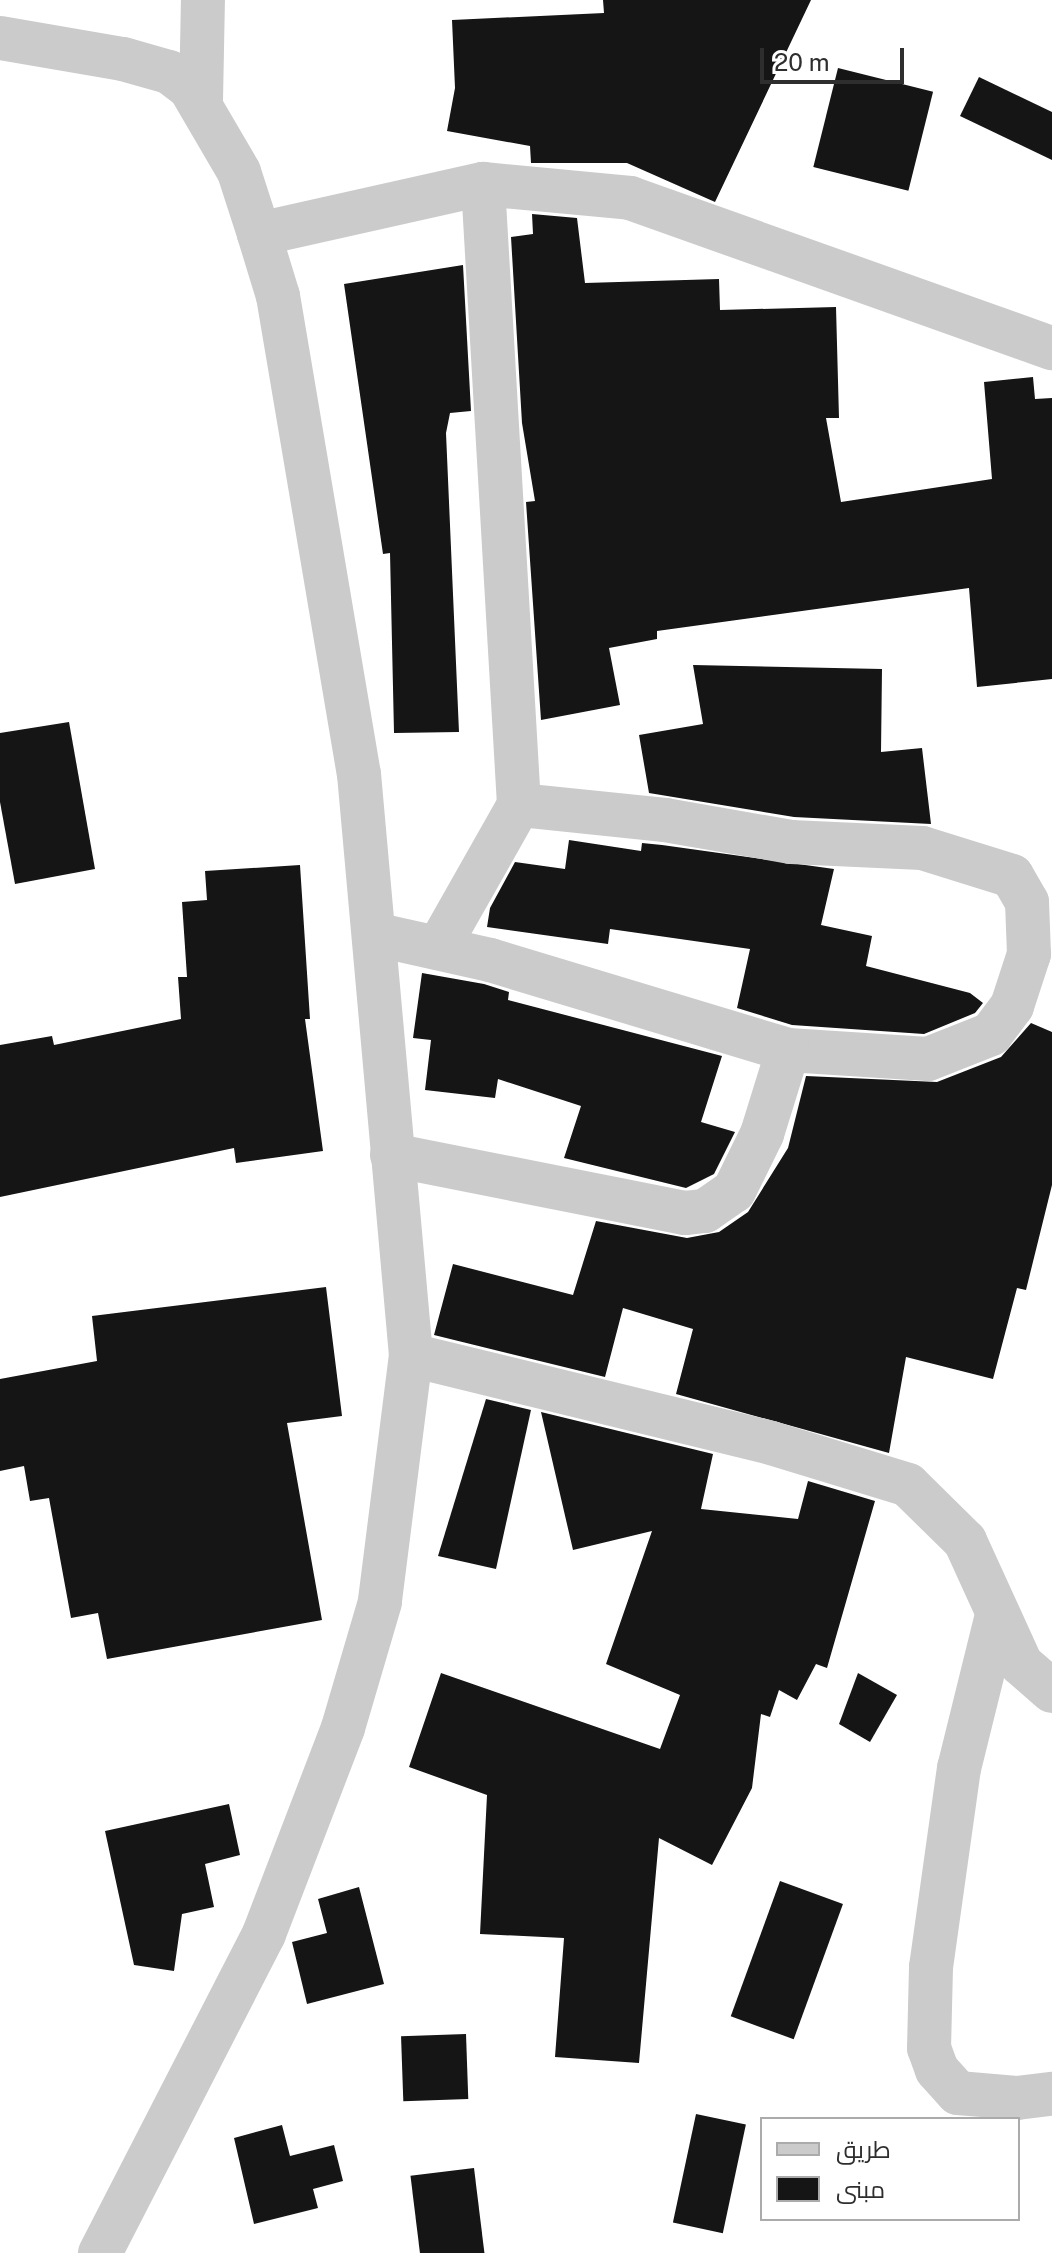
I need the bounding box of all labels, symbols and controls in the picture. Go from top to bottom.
scale bar [764,32,908,82]
text: 20 m [774,48,830,76]
legend [760,2117,1020,2221]
text: طريق [836,2135,891,2163]
text: مبنى [836,2175,885,2203]

